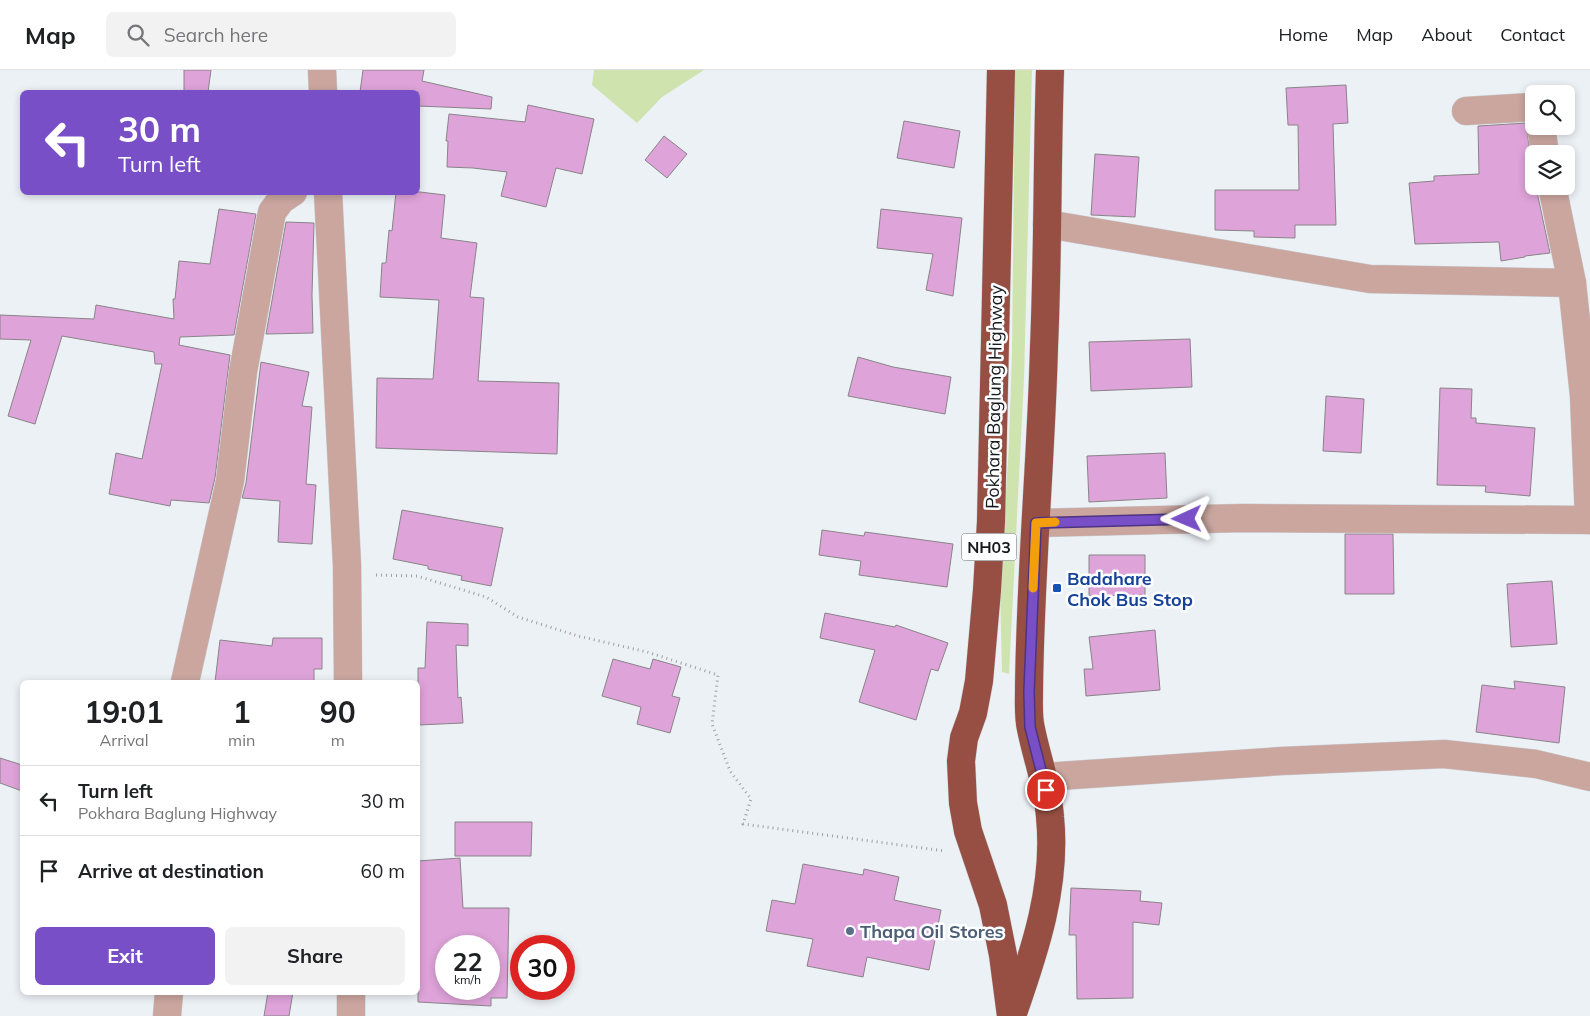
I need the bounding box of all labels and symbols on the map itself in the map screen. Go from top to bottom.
street label: Pokhara Baglung Highway [981,284,1007,509]
position arrow [1160,492,1212,544]
road number: NH03 [962,534,1016,561]
place label: Badahare Chok Bus Stop [1067,567,1193,611]
marker: Badahare Chok Bus Stop [1051,582,1063,594]
pin [1025,769,1067,811]
place label: Thapa Oil Stores [860,920,1004,943]
marker: Thapa Oil Stores [844,925,856,937]
speed limit sign: 30 [510,935,575,1000]

